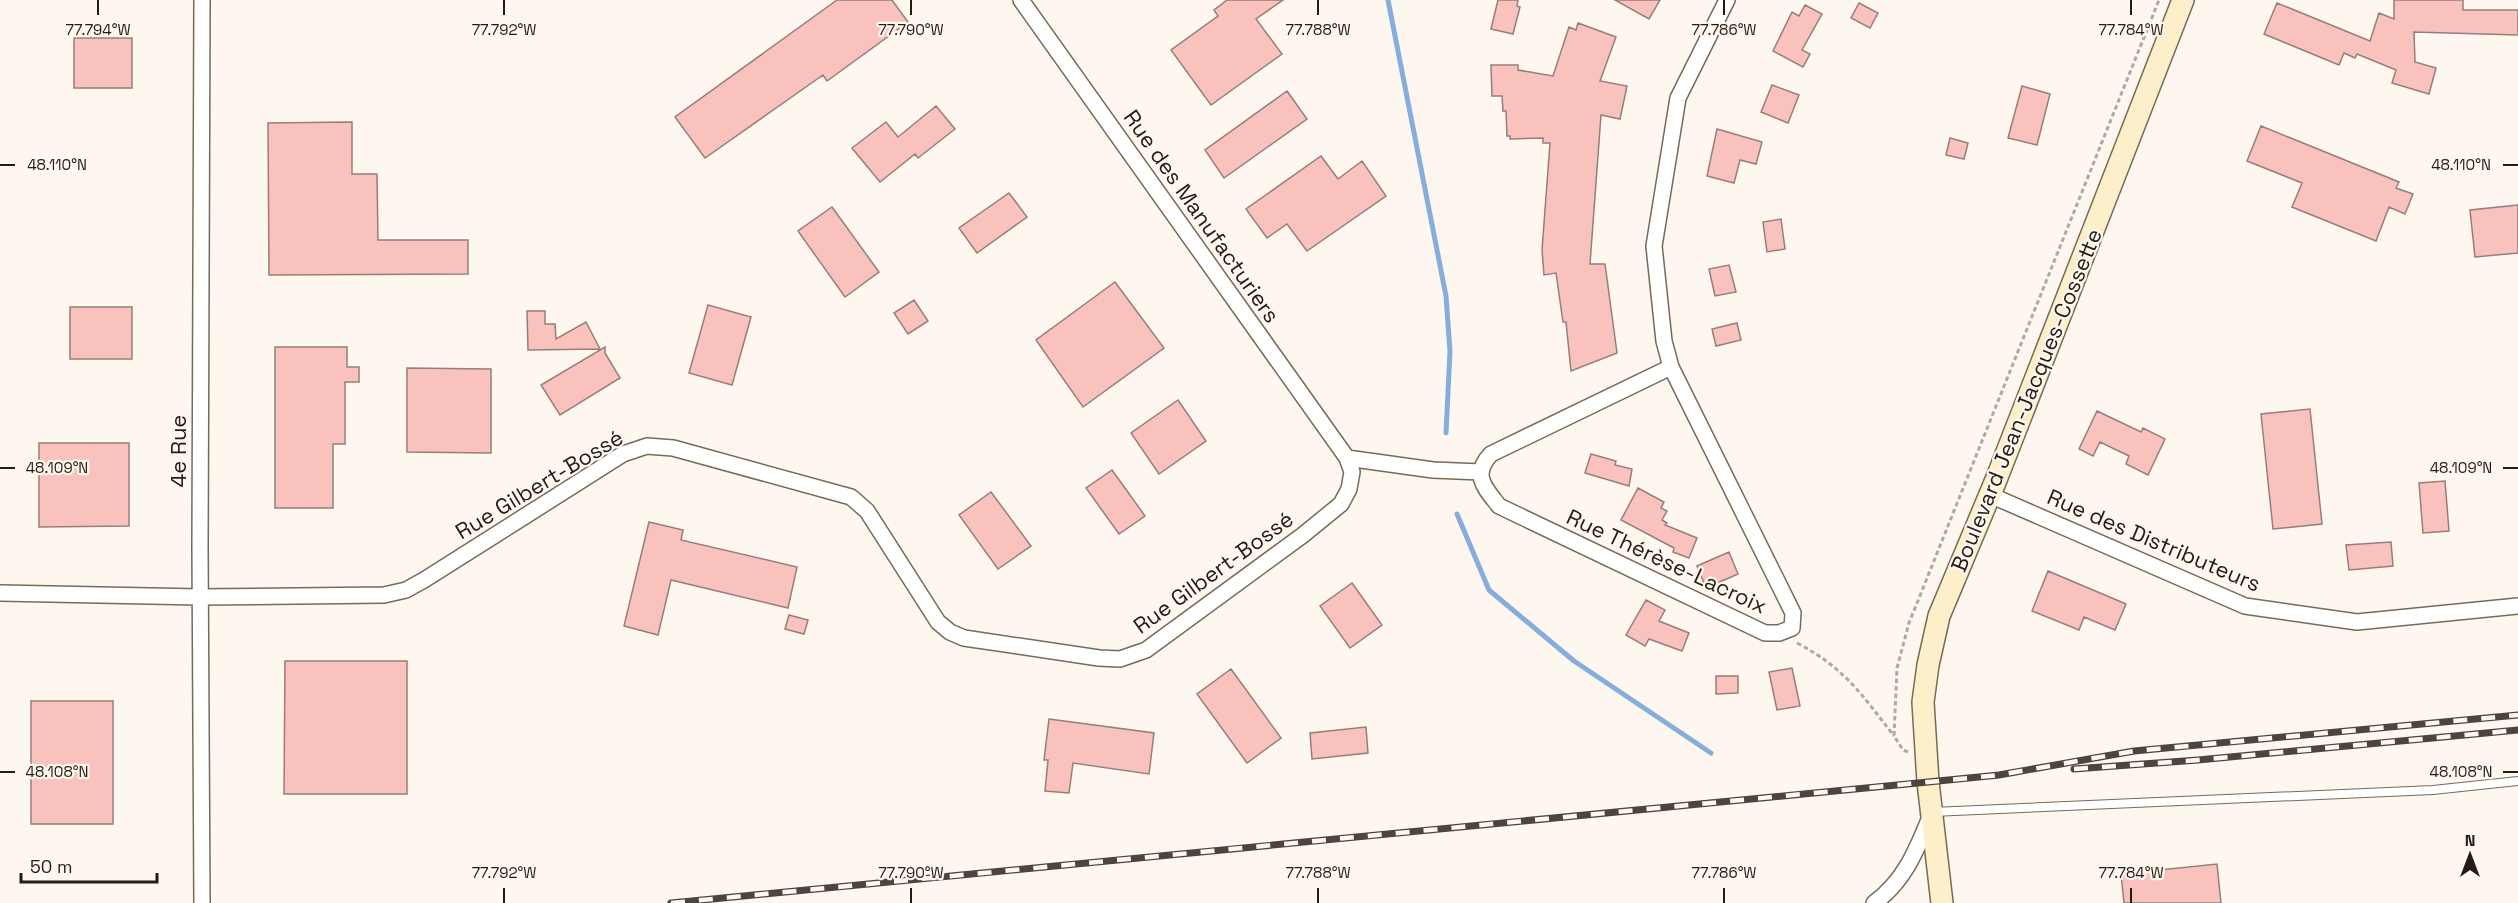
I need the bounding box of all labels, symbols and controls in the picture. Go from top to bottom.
text: 77.794°W [65,20,131,39]
text: 77.792°W [472,20,536,39]
text: 77.790°W [878,20,944,39]
text: 77.788°W [1285,20,1351,39]
text: 77.786°W [1692,20,1756,39]
text: 77.784°W [2098,20,2164,39]
street label: Rue des Manufacturiers [1118,104,1286,328]
text: 48.110°N [27,155,87,174]
text: 48.110°N [2431,155,2491,174]
street label: Boulevard Jean-Jacques-Cossette [1944,224,2108,576]
street label: 4e Rue [164,415,192,487]
street label: Rue Gilbert-Bossé [450,423,628,545]
text: 48.109°N [26,458,88,477]
text: 48.109°N [2430,458,2492,477]
street label: Rue des Distributeurs [2043,482,2265,598]
street label: Rue Thérèse-Lacroix [1562,502,1772,620]
street label: Rue Gilbert-Bossé [1128,505,1298,639]
text: 48.108°N [26,762,88,781]
text: 48.108°N [2430,762,2492,781]
north arrow [2440,825,2500,885]
text: N [2465,830,2475,851]
scale bar [21,846,158,884]
text: 50 m [30,855,72,878]
text: 77.792°W [472,863,536,882]
text: 77.790°W [878,863,944,882]
text: 77.788°W [1285,863,1351,882]
text: 77.786°W [1692,863,1756,882]
text: 77.784°W [2098,863,2164,882]

